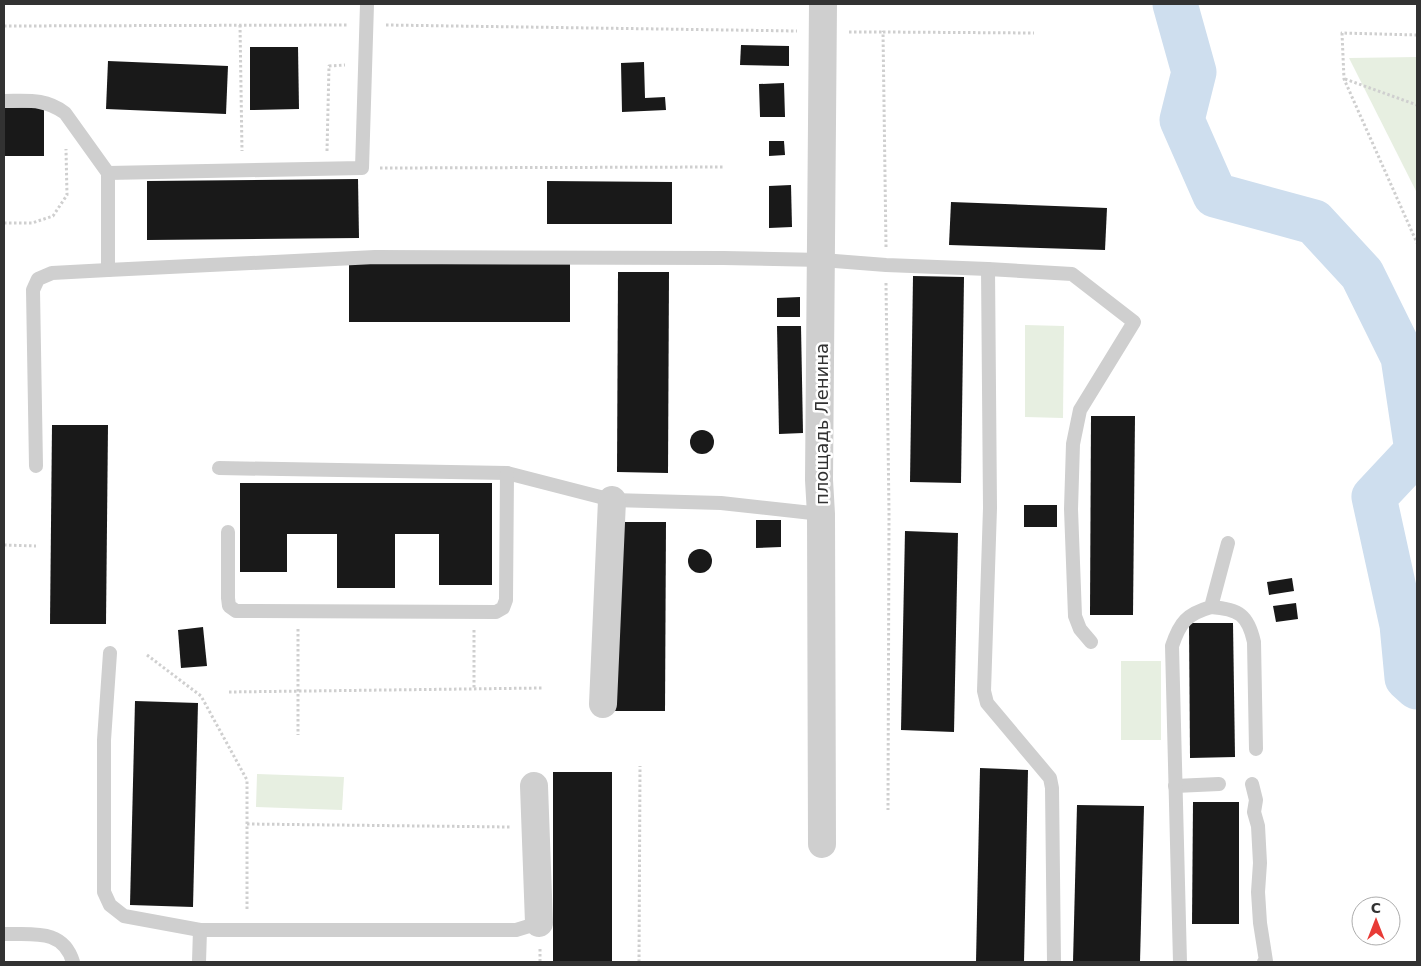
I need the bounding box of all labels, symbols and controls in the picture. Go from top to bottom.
street label: площадь Ленина [811,343,832,505]
north arrow [1351,896,1401,946]
text: С [1371,900,1381,916]

